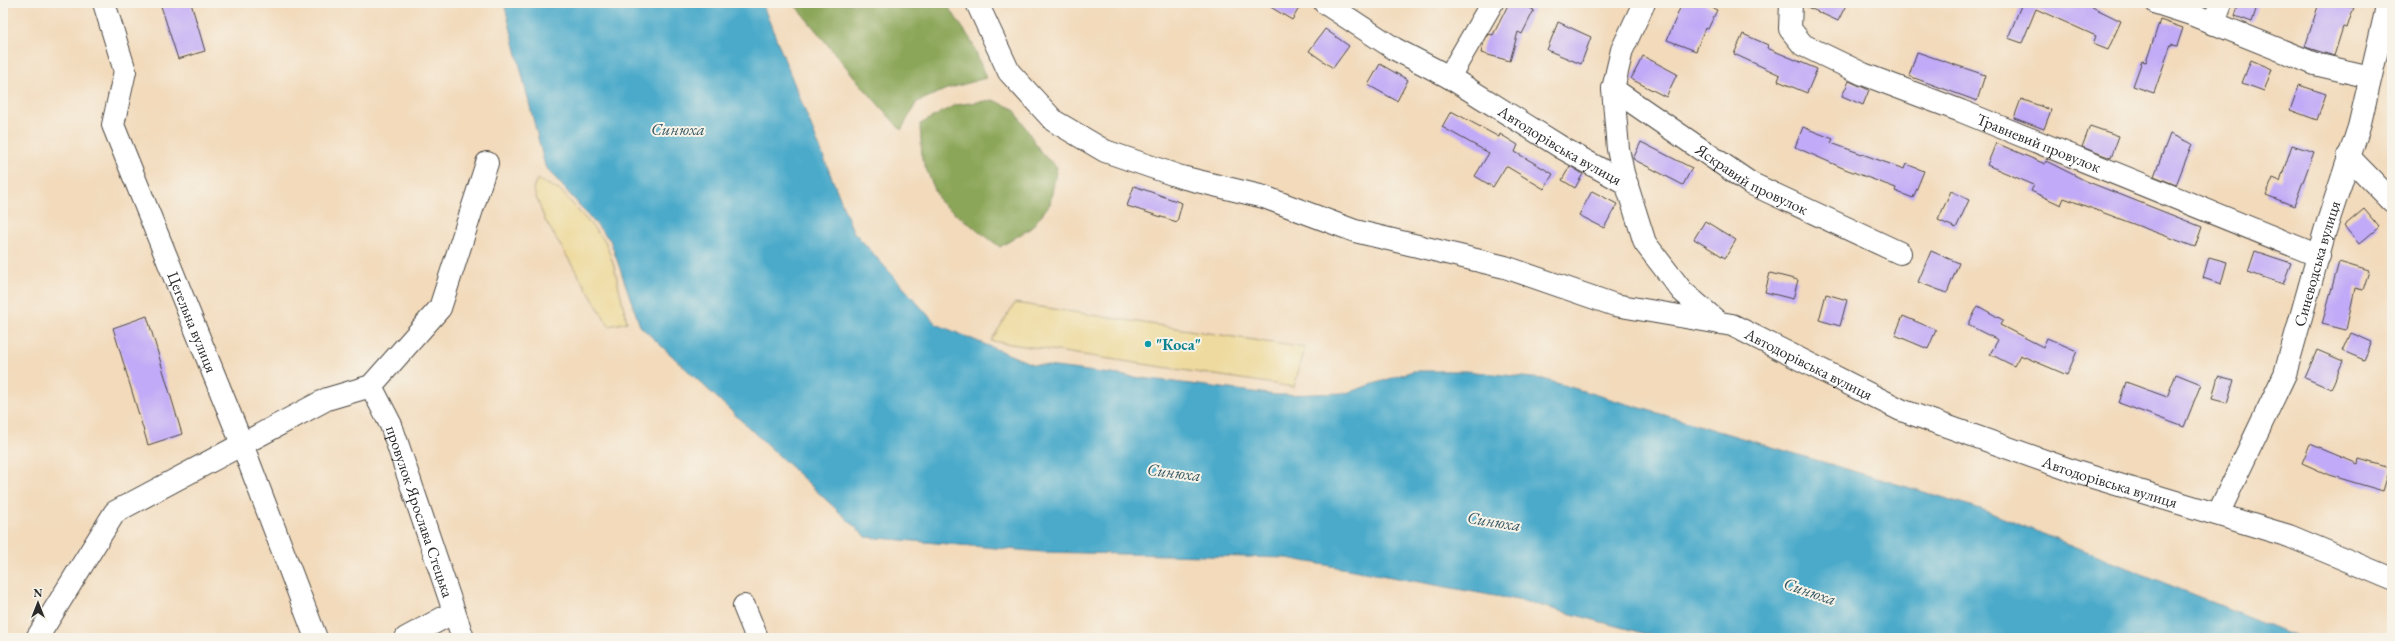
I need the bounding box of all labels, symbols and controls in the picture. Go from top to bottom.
street label: Автодорівська вулиця [1493,100,1626,190]
street label: Травневий провулок [1973,108,2104,178]
water label: Синюха [651,118,705,140]
street label: Яскравий провулок [1691,138,1812,220]
street label: Синеводська вулиця [2289,198,2345,329]
street label: Цегельна вулиця [162,269,222,376]
street label: Автодорівська вулиця [1740,323,1876,405]
place label: "Коса" [1156,334,1201,355]
marker: "Коса" [1143,339,1153,349]
street label: провулок Ярослава Стецька [381,423,459,601]
street label: Автодорівська вулиця [2038,451,2180,513]
water label: Синюха [1146,458,1202,486]
water label: Синюха [1466,506,1522,536]
water label: Синюха [1781,572,1839,610]
north arrow [18,583,58,623]
text: N [34,586,43,600]

